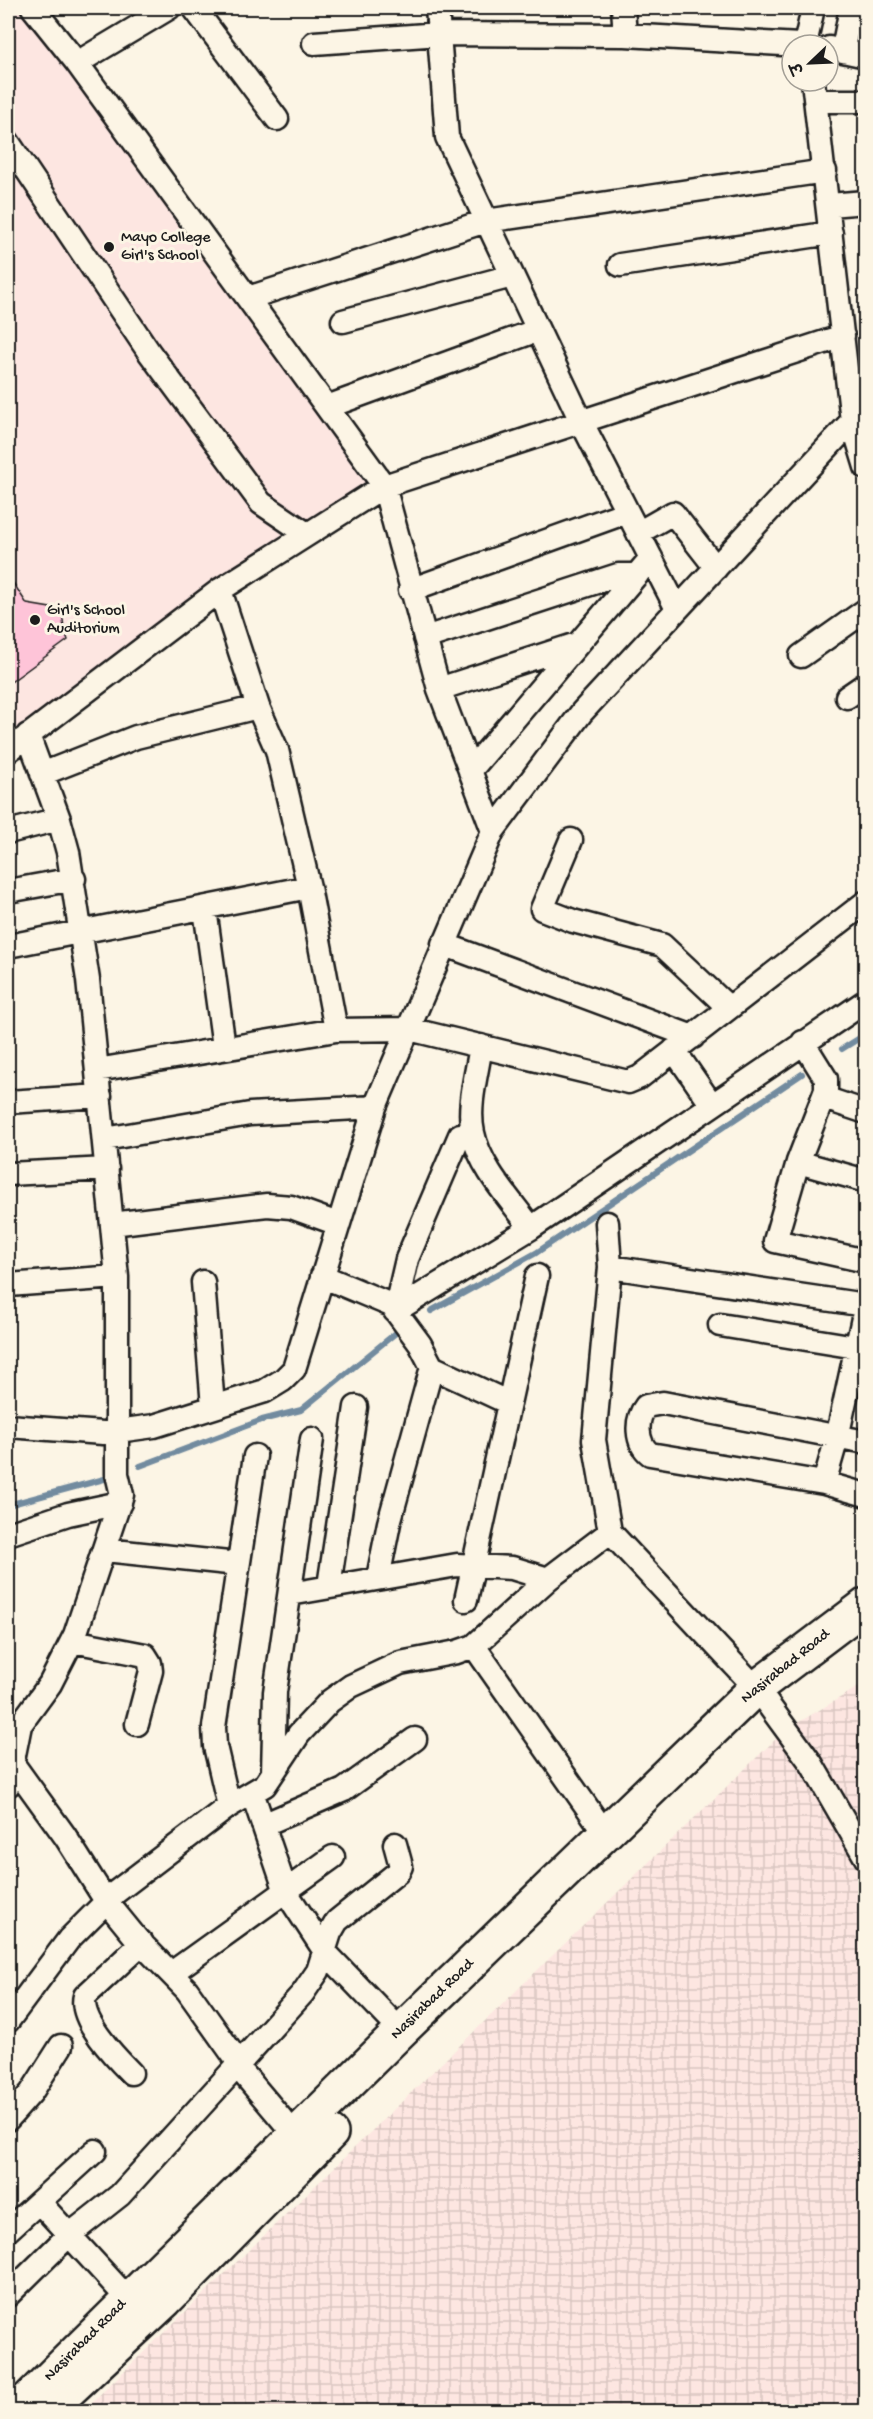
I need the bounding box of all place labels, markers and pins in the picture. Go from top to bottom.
place label: Mayo College Girl's School [121,229,211,266]
marker: Mayo College Girl's School [102,240,116,254]
place label: Girl's School Auditorium [47,602,125,639]
marker: Girl's School Auditorium [28,613,42,627]

